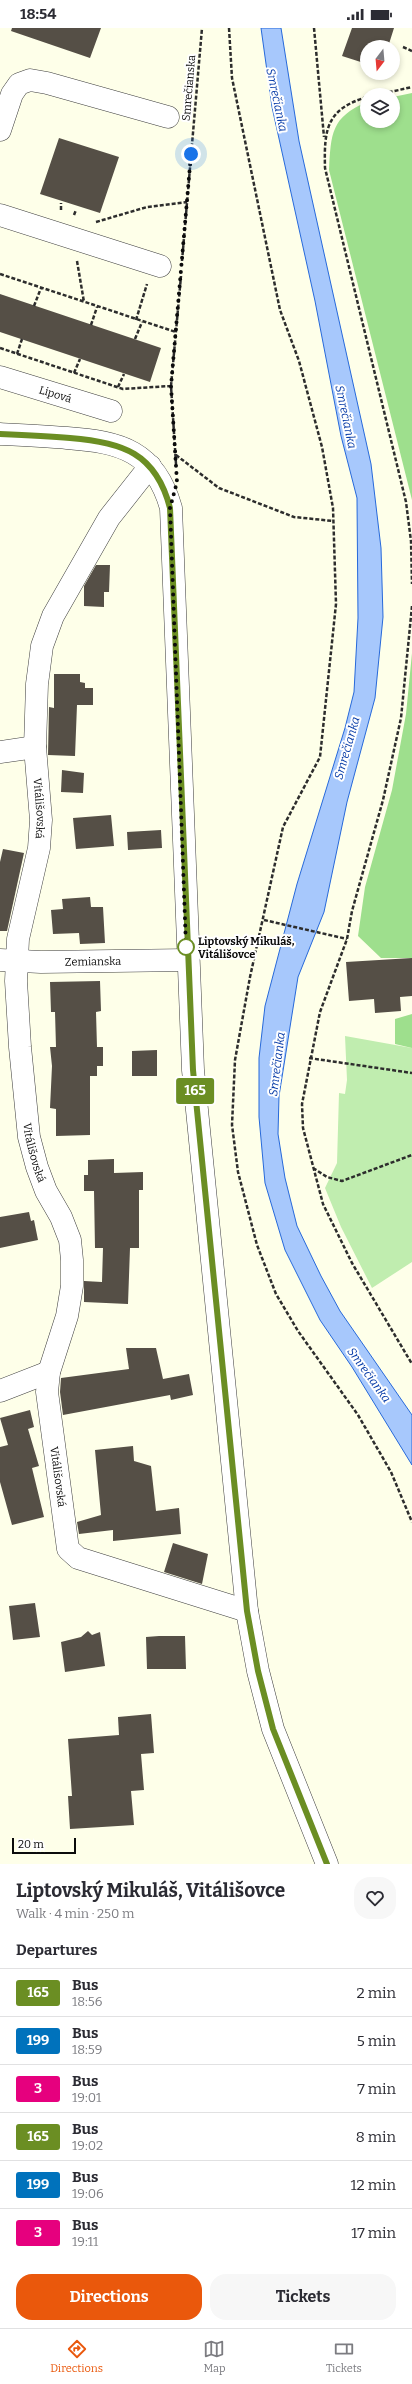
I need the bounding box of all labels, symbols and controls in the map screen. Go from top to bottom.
text: 18:54 [20,5,56,23]
north arrow [360,40,400,80]
map controls [360,40,400,128]
street label: Smrečianska [180,54,198,122]
water label: Smrečianka [263,67,291,133]
button: layers [360,88,400,128]
your location [181,144,201,164]
street label: Lipová [38,383,73,405]
water label: Smrečianka [332,384,360,450]
water label: Smrečianka [331,715,363,781]
street label: Vitálišovská [31,777,48,839]
place label: Liptovský Mikuláš, Vitálišovce [198,935,295,961]
marker: Liptovský Mikuláš, Vitálišovce [177,938,195,956]
street label: Zemianska [65,954,121,968]
water label: Smrečianka [266,1031,288,1097]
line badge: 165 [172,1078,218,1104]
text: 165 [184,1082,206,1099]
street label: Vitálišovská [21,1122,49,1184]
water label: Smrečianka [344,1345,394,1405]
street label: Vitálišovská [48,1446,69,1508]
scale bar [12,1836,76,1855]
text: 20 m [18,1838,44,1851]
button: heart [354,1877,396,1919]
text: Liptovský Mikuláš, Vitálišovce [16,1879,285,1902]
text: Walk · 4 min · 250 m [16,1906,134,1921]
text: Departures [16,1941,97,1959]
text: Bus [72,1976,98,1994]
text: 165 [27,1984,49,2001]
text: 2 min [357,1984,396,2002]
text: 18:56 [72,1994,102,2009]
text: Bus [72,2024,98,2042]
text: 199 [27,2032,49,2049]
text: 5 min [357,2032,396,2050]
text: 18:59 [72,2042,102,2057]
text: Bus [72,2072,98,2090]
text: 3 [34,2080,42,2097]
text: 7 min [357,2080,396,2098]
text: 19:01 [72,2090,101,2105]
text: Bus [72,2120,98,2138]
text: 165 [27,2128,49,2145]
text: 8 min [356,2128,396,2146]
text: 19:02 [72,2138,103,2153]
text: Bus [72,2168,98,2186]
text: 199 [27,2176,49,2193]
text: 12 min [350,2176,396,2194]
text: 19:06 [72,2186,104,2201]
text: Bus [72,2216,98,2234]
text: 3 [34,2224,42,2241]
text: 17 min [351,2224,396,2242]
text: 19:11 [72,2234,98,2249]
button: Directions [16,2274,202,2320]
button: Tickets [210,2274,396,2320]
tab: Directions [50,2338,103,2375]
tab: Map [203,2338,226,2375]
tab: Tickets [326,2338,362,2375]

